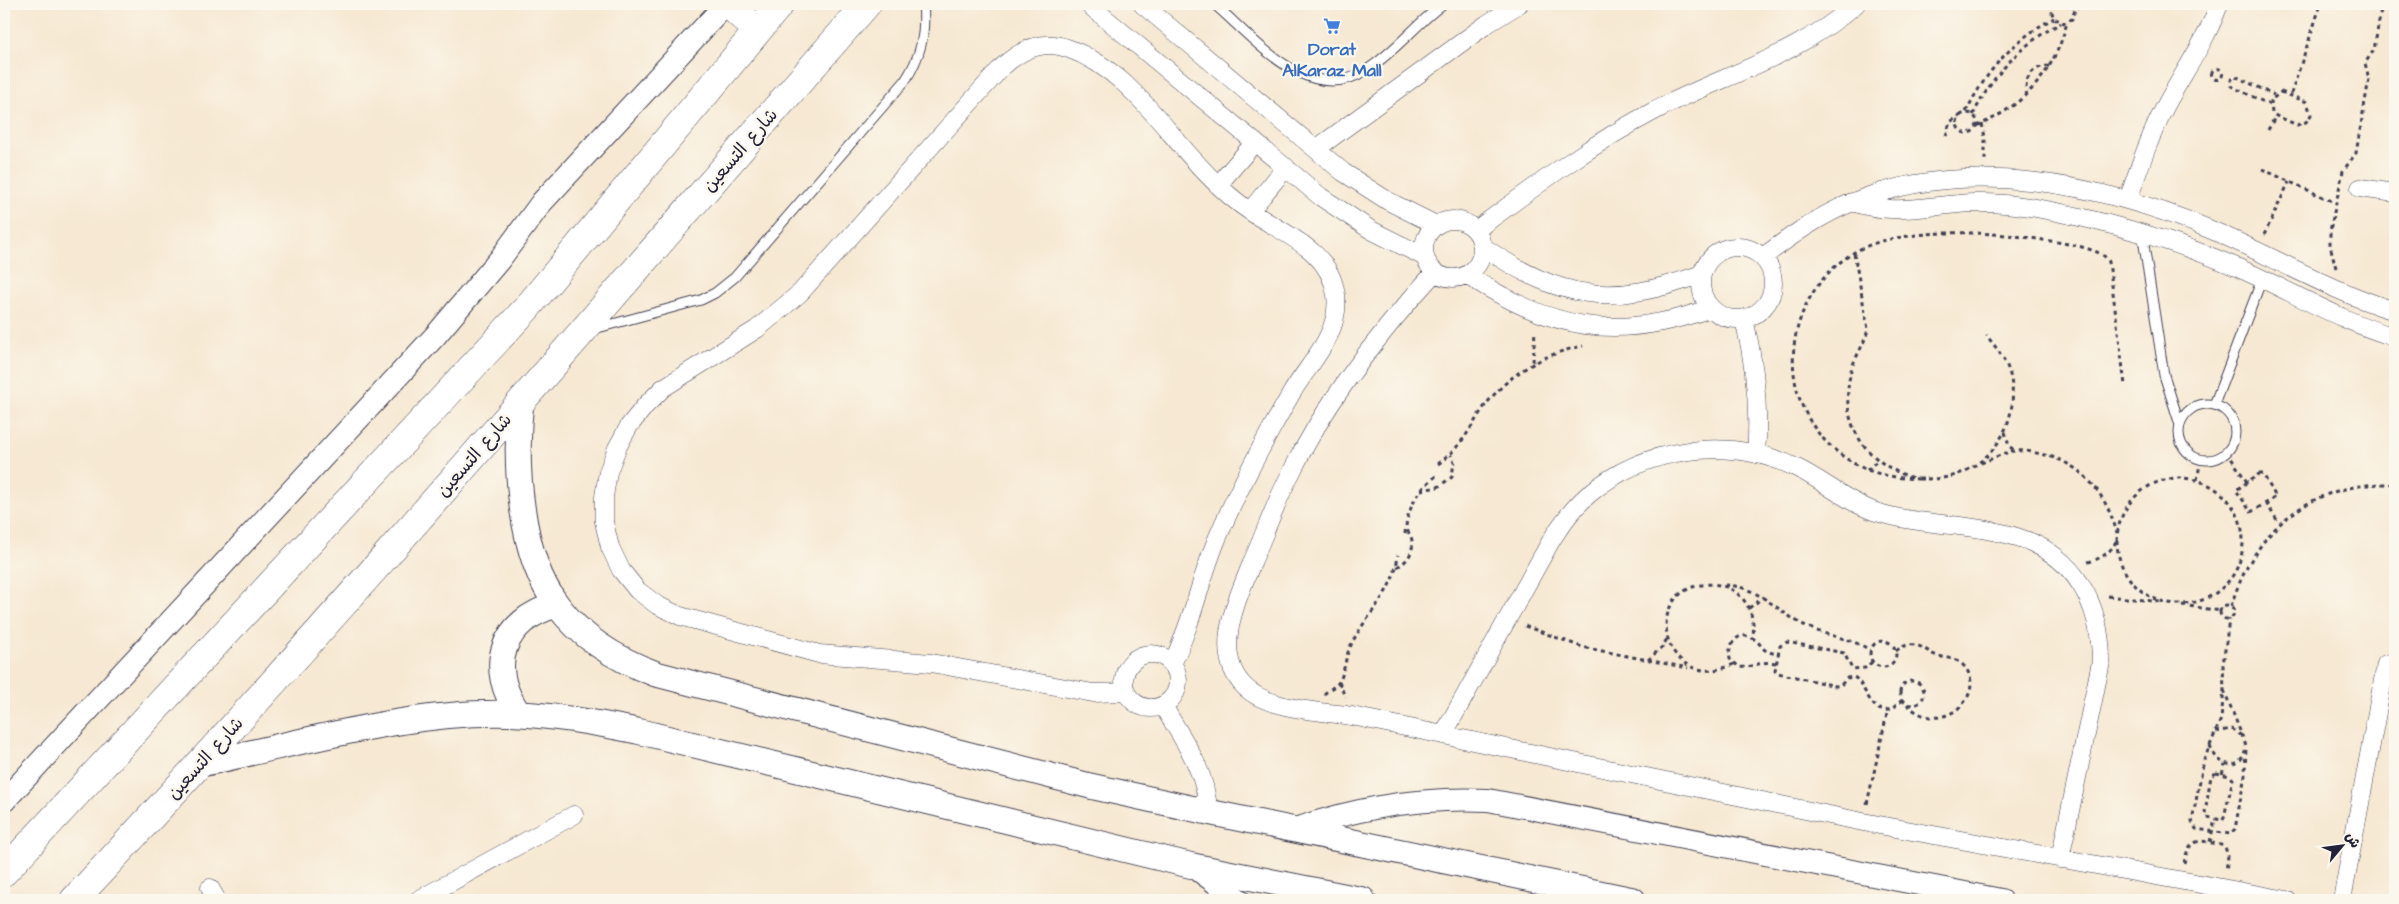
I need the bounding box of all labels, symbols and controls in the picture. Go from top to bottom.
supermarket icon: Dorat AlKaraz Mall [1322,16,1342,36]
place label: Dorat AlKaraz Mall [1282,37,1382,83]
street label: شارع التسعين [697,103,784,198]
street label: شارع التسعين [431,408,518,503]
street label: شارع التسعين [161,712,249,805]
north arrow [2316,822,2366,872]
text: ش [2340,829,2365,852]

